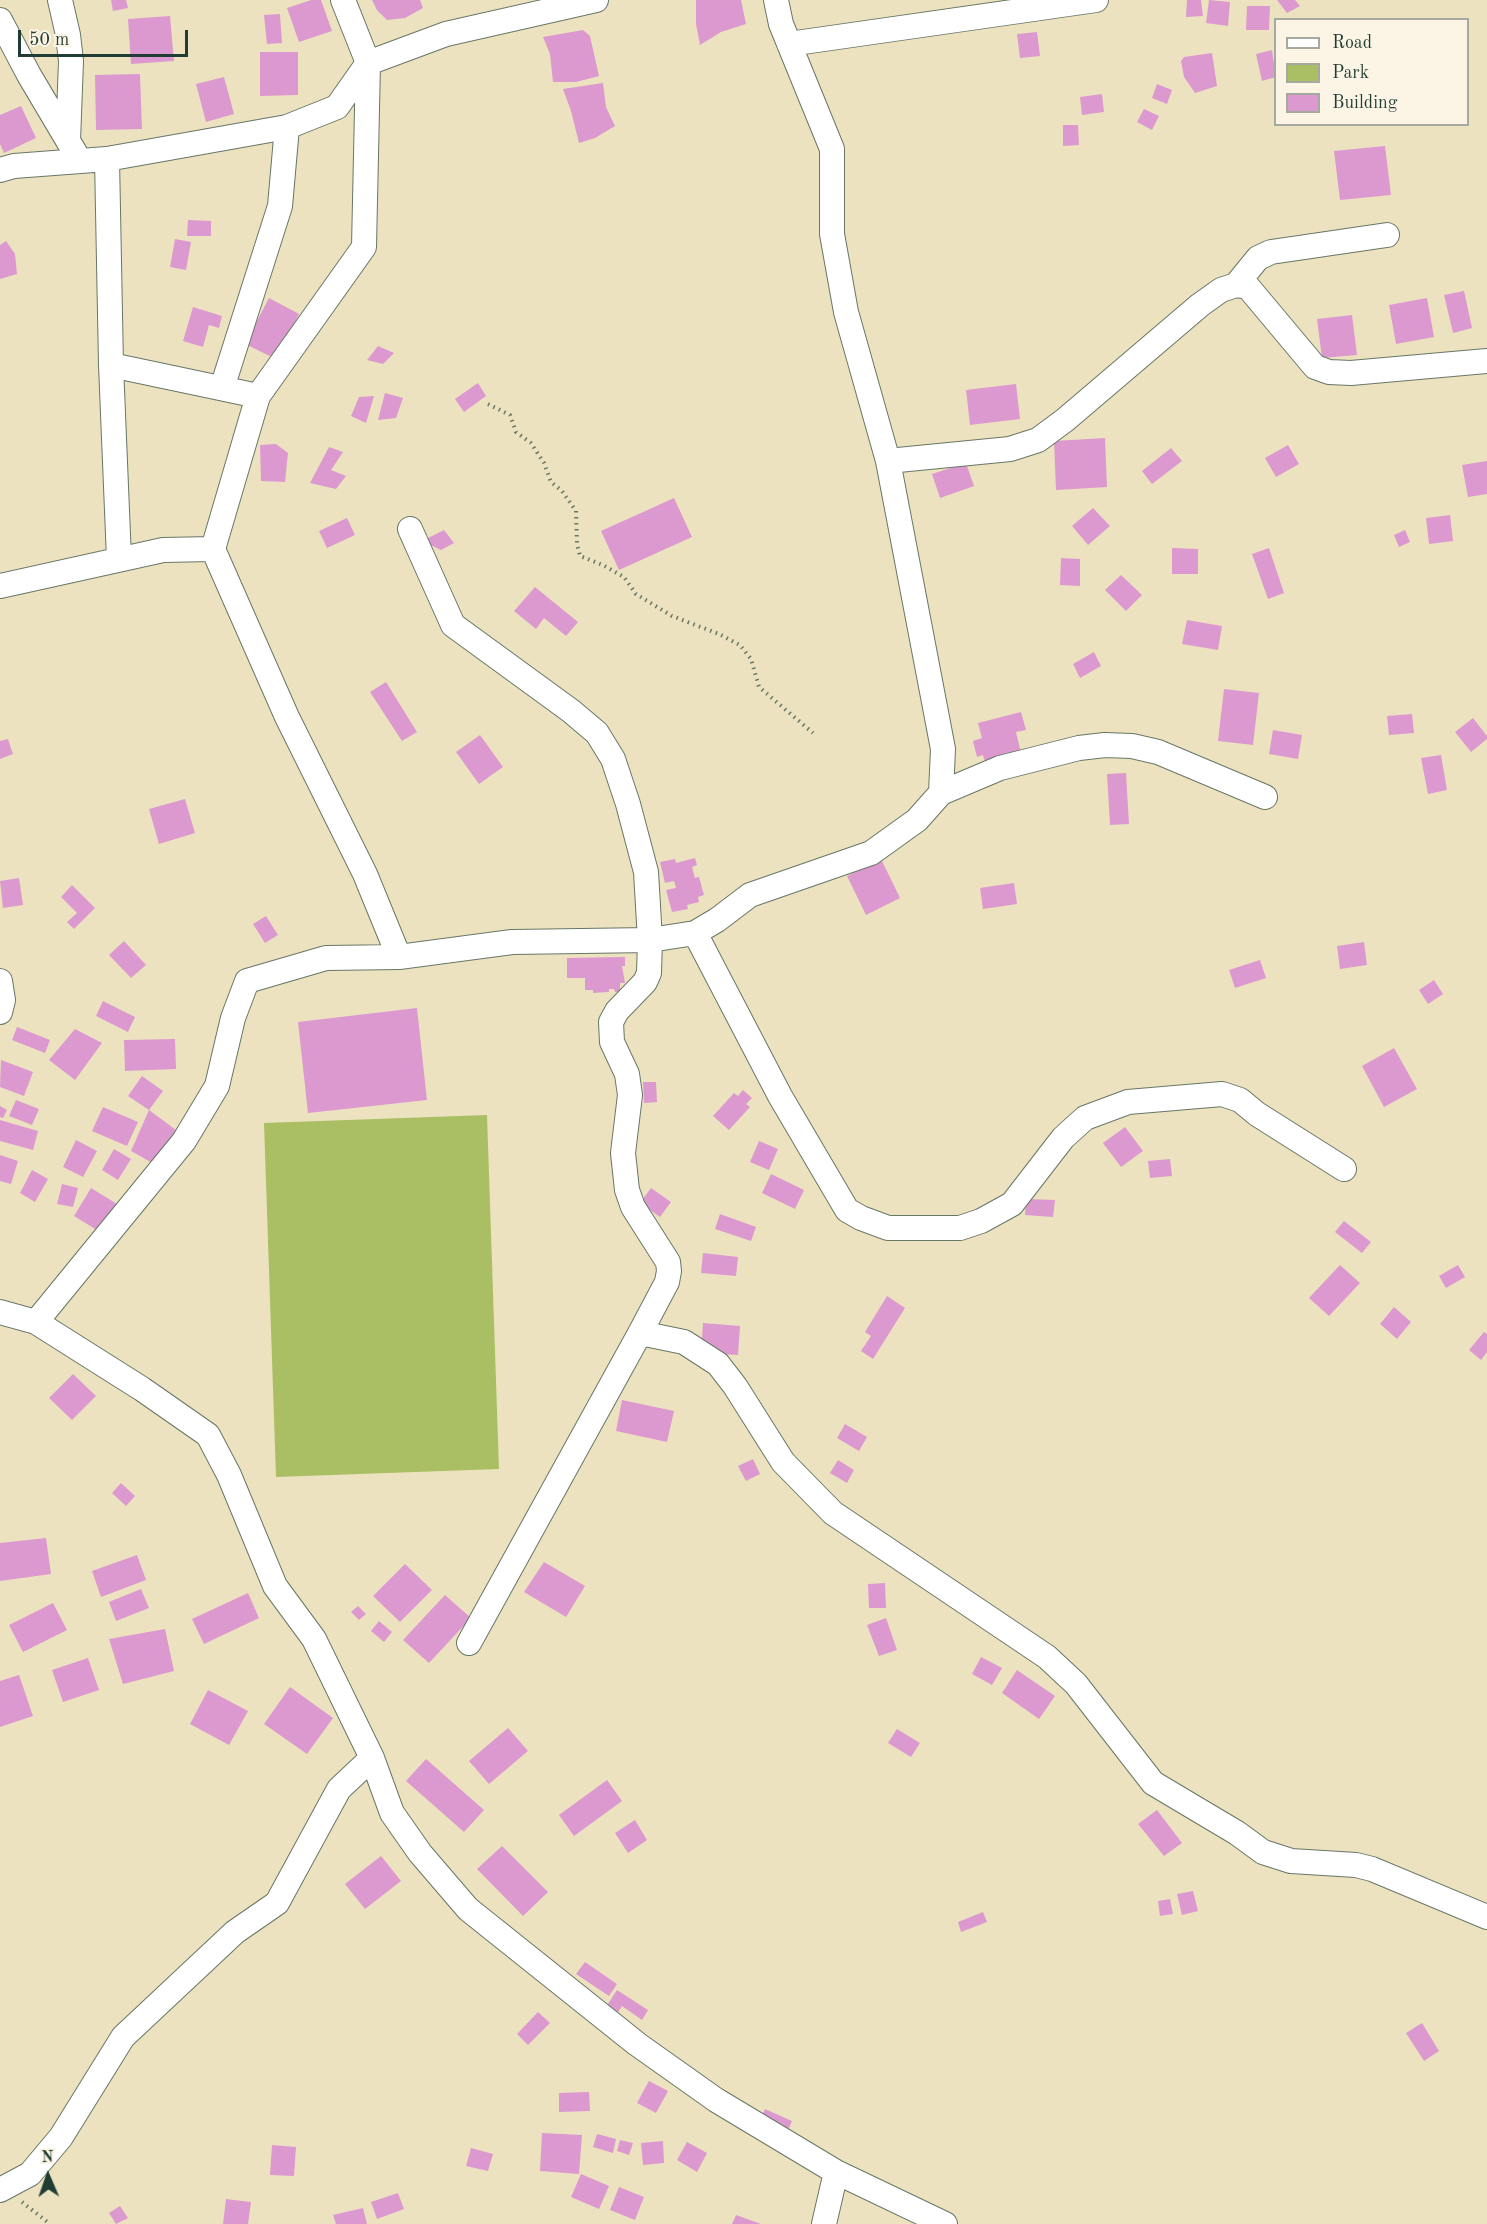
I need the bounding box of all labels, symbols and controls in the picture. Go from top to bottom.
scale bar [21,18,190,56]
legend [1274,18,1469,126]
text: 50 m [29,31,69,49]
text: Road [1332,34,1372,52]
text: Park [1332,64,1369,82]
text: Building [1332,94,1397,112]
north arrow [18,2146,78,2206]
text: N [41,2150,54,2166]

